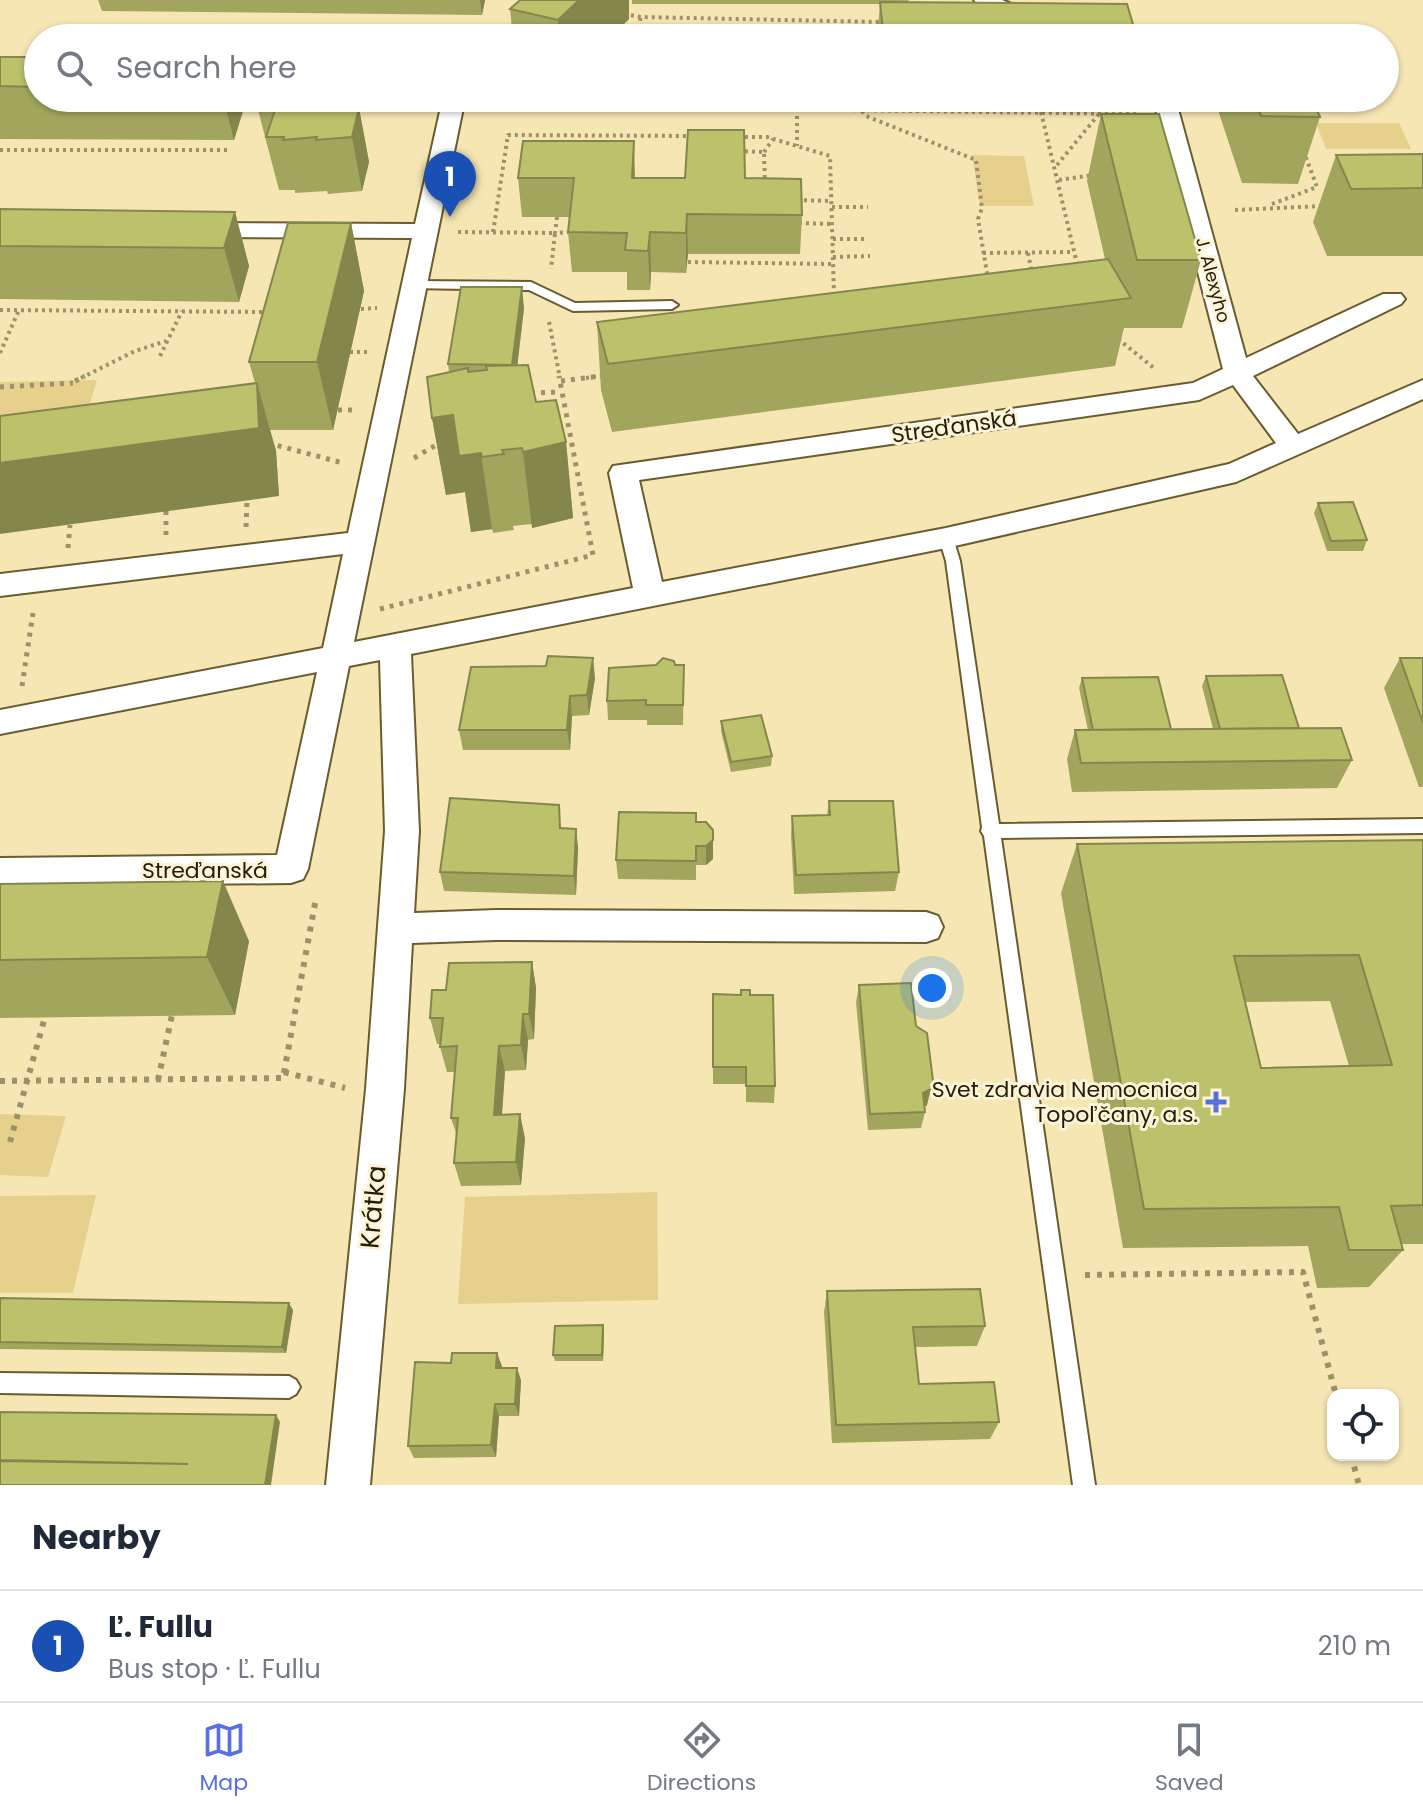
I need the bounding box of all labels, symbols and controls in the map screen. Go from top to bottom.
search box [24,24,1399,112]
icon: search [52,46,96,90]
text: Search here [116,46,297,89]
pin: 1 [424,151,476,217]
street label: J. Alexyho [1190,234,1237,325]
street label: Streďanská [890,402,1019,451]
street label: Streďanská [142,855,268,886]
your location [912,968,952,1008]
place label: Svet zdravia Nemocnica Topoľčany, a.s. [932,1074,1198,1130]
marker: Svet zdravia Nemocnica Topoľčany, a.s. [1205,1091,1227,1113]
street label: Krátka [351,1164,395,1250]
map controls [1327,1389,1399,1461]
button: locate [1327,1389,1399,1461]
text: Nearby [32,1513,161,1561]
text: Ľ. Fullu [108,1605,213,1648]
text: 1 [53,1628,63,1664]
text: 210 m [1318,1628,1391,1664]
text: Bus stop · Ľ. Fullu [108,1651,321,1687]
tab: Map [199,1718,248,1799]
tab: Directions [647,1718,756,1799]
tab: Saved [1155,1718,1224,1799]

